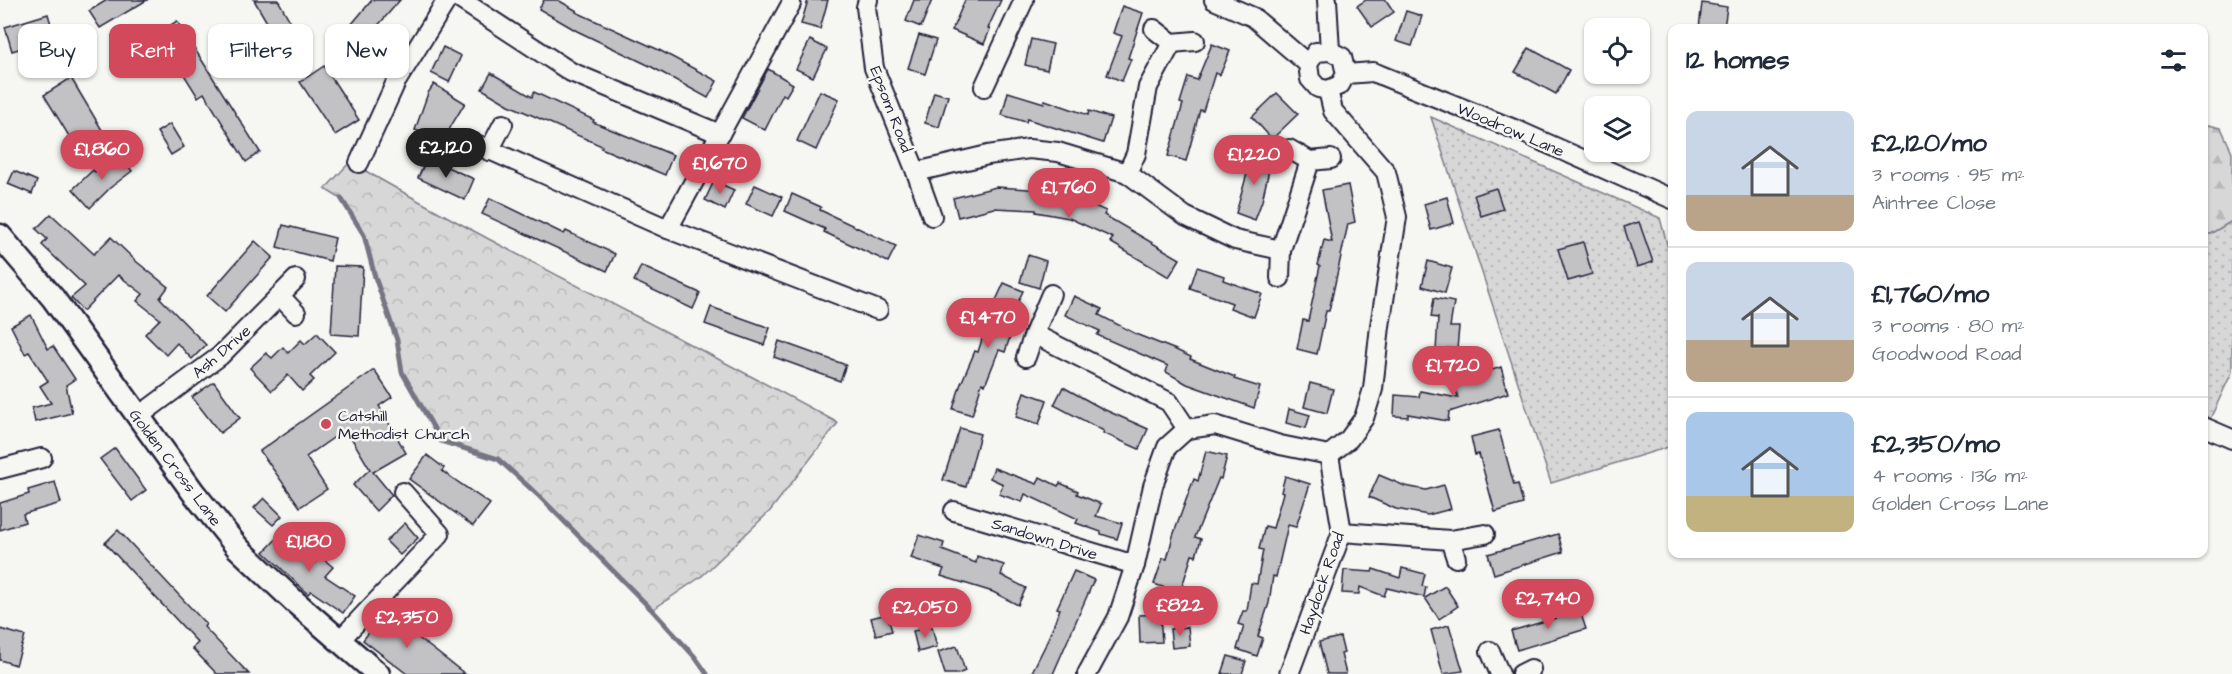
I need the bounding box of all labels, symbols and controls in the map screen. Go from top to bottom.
map controls [1584,18,1650,162]
button: locate [1584,18,1650,84]
chip: Buy [18,24,97,78]
chip: Rent [109,24,196,78]
chip: Filters [208,24,313,78]
chip: New [325,24,409,78]
text: 12 homes [1686,42,1789,78]
icon: filters [2157,44,2190,77]
street label: Epsom Road [864,63,918,156]
button: layers [1584,96,1650,162]
street label: Woodrow Lane [1454,97,1568,163]
text: £2,120/mo [1872,125,1987,161]
pin: £2,120 [397,128,495,179]
pin: £1,860 [53,130,151,181]
text: £2,120 [420,133,472,161]
text: £1,860 [74,135,130,163]
pin: £1,220 [1205,135,1303,186]
icon: home [1734,135,1806,207]
text: £1,220 [1228,140,1280,168]
pin: £1,670 [671,144,769,195]
text: £1,670 [693,149,747,177]
text: 3 rooms · 95 m² [1872,161,2025,189]
pin: £1,760 [1020,168,1118,219]
text: £1,760 [1042,173,1096,201]
text: Aintree Close [1872,189,1996,217]
text: £1,760/mo [1872,276,1989,312]
icon: home [1734,286,1806,358]
pin: £1,470 [939,298,1037,349]
text: £1,470 [960,303,1016,331]
text: 3 rooms · 80 m² [1872,312,2025,340]
street label: Ash Drive [188,320,256,383]
text: Goodwood Road [1872,340,2021,368]
pin: £1,720 [1404,346,1502,397]
text: £1,720 [1426,351,1480,379]
street label: Golden Cross Lane [124,405,227,531]
place label: Catshill Methodist Church [338,405,469,445]
marker: Catshill Methodist Church [319,417,333,431]
text: £2,350/mo [1872,426,2000,462]
icon: home [1734,436,1806,508]
text: 4 rooms · 136 m² [1872,462,2028,490]
text: Golden Cross Lane [1872,490,2049,518]
street label: Sandown Drive [989,512,1101,566]
pin: £1,180 [260,522,358,573]
text: £1,180 [286,527,332,555]
street label: Haydock Road [1294,529,1351,638]
pin: £2,740 [1499,579,1597,630]
text: £2,740 [1516,584,1580,612]
pin: £822 [1144,586,1216,637]
pin: £2,050 [876,588,974,639]
text: £822 [1157,591,1203,619]
text: £2,050 [892,593,958,621]
pin: £2,350 [358,598,456,649]
text: £2,350 [376,603,438,631]

